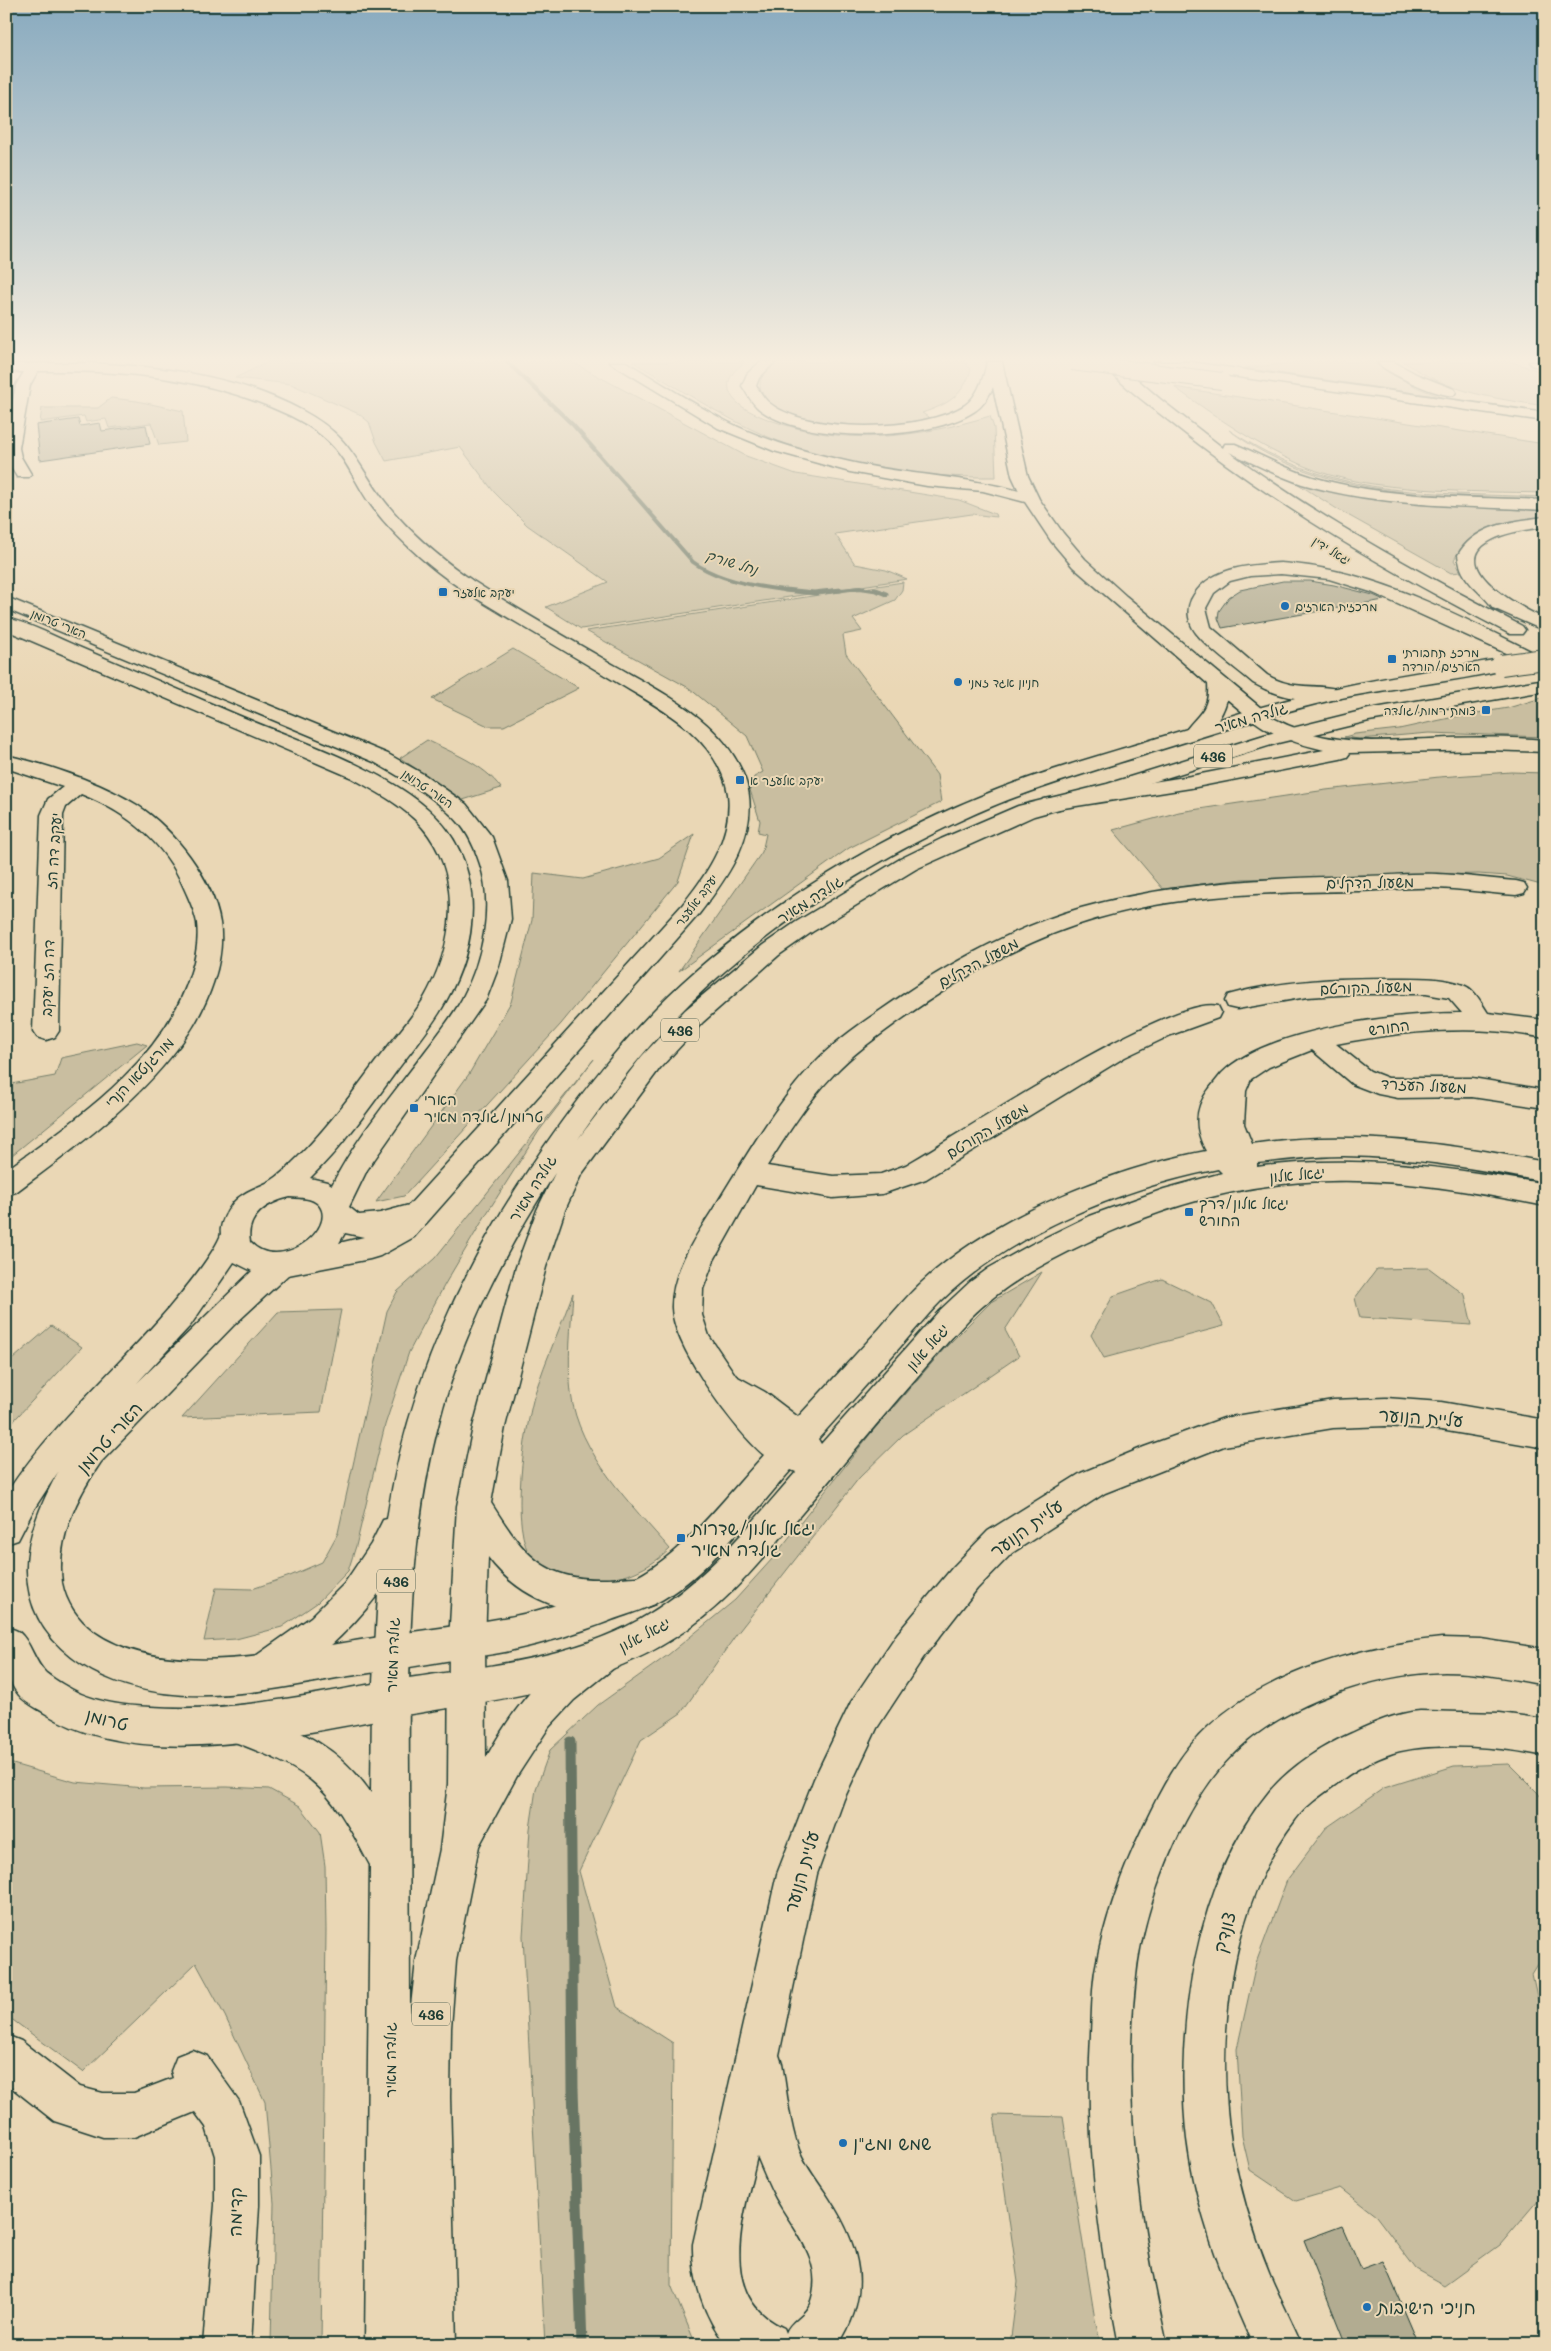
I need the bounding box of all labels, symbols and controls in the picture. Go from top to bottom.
street label: יגאל ידין [1310,532,1354,569]
water label: נחל שורק [704,545,761,579]
place label: יעקב אלעזר [453,584,515,600]
marker: יעקב אלעזר [437,586,449,598]
place label: מרכזית הארזים [1295,598,1378,614]
marker: מרכזית הארזים [1279,600,1291,612]
street label: הארי טרומן [28,605,89,642]
place label: מרכז תחבורתי הארזים/הורדה [1402,644,1480,674]
marker: מרכז תחבורתי הארזים/הורדה [1386,653,1398,665]
place label: חניון אגד זמני [968,674,1039,690]
marker: חניון אגד זמני [952,676,964,688]
street label: גולדה מאיר [1212,697,1290,737]
place label: צומת רמות/גולדה [1384,702,1476,718]
marker: צומת רמות/גולדה [1480,704,1492,716]
road number: 436 [1194,744,1232,768]
street label: הארי טרומן [399,765,457,812]
place label: יעקב אלעזר א [750,772,824,788]
marker: יעקב אלעזר א [734,774,746,786]
street label: יעקב דה הז [40,812,66,890]
street label: גולדה מאיר [773,870,847,928]
street label: יעקב אלעזר [671,871,721,929]
street label: משעול הדקלים [1326,871,1414,894]
street label: משעול הדקלים [934,932,1022,992]
street label: דה הז יעקב [36,939,58,1017]
street label: משעול הקורטם [1319,975,1413,999]
street label: החורש [1367,1014,1411,1040]
road number: 436 [661,1018,699,1042]
street label: מורגנטאו הנרי [100,1032,178,1112]
street label: משעול העזרד [1381,1073,1467,1097]
place label: הארי טרומן/גולדה מאיר [424,1089,543,1126]
street label: משעול הקורטם [942,1098,1032,1162]
marker: הארי טרומן/גולדה מאיר [408,1102,420,1114]
street label: גולדה מאיר [504,1151,560,1225]
street label: יגאל אלון [1268,1162,1326,1186]
place label: יגאל אלון/דרך החורש [1199,1193,1289,1230]
marker: יגאל אלון/דרך החורש [1183,1206,1195,1218]
street label: יגאל אלון [901,1319,953,1375]
street label: הארי טרומן [71,1396,147,1478]
street label: עליית הנוער [1378,1402,1464,1432]
street label: עליית הנוער [985,1493,1067,1563]
place label: יגאל אלון/שדרות גולדה מאיר [690,1516,815,1561]
marker: יגאל אלון/שדרות גולדה מאיר [675,1532,687,1544]
road number: 436 [377,1570,415,1592]
street label: יגאל אלון [615,1612,673,1656]
street label: גולדה מאיר [381,1617,403,1693]
street label: טרומן [83,1702,131,1736]
street label: עליית הנוער [778,1828,824,1916]
street label: צונדק [1207,1909,1241,1955]
road number: 436 [412,2002,450,2026]
street label: גולדה מאיר [380,2022,400,2098]
place label: שמש ומג"ן [853,2131,931,2155]
marker: שמש ומג"ן [837,2137,849,2149]
street label: קדימה [222,2187,248,2237]
place label: חניכי הישיבות [1376,2295,1476,2319]
marker: חניכי הישיבות [1361,2301,1373,2313]

